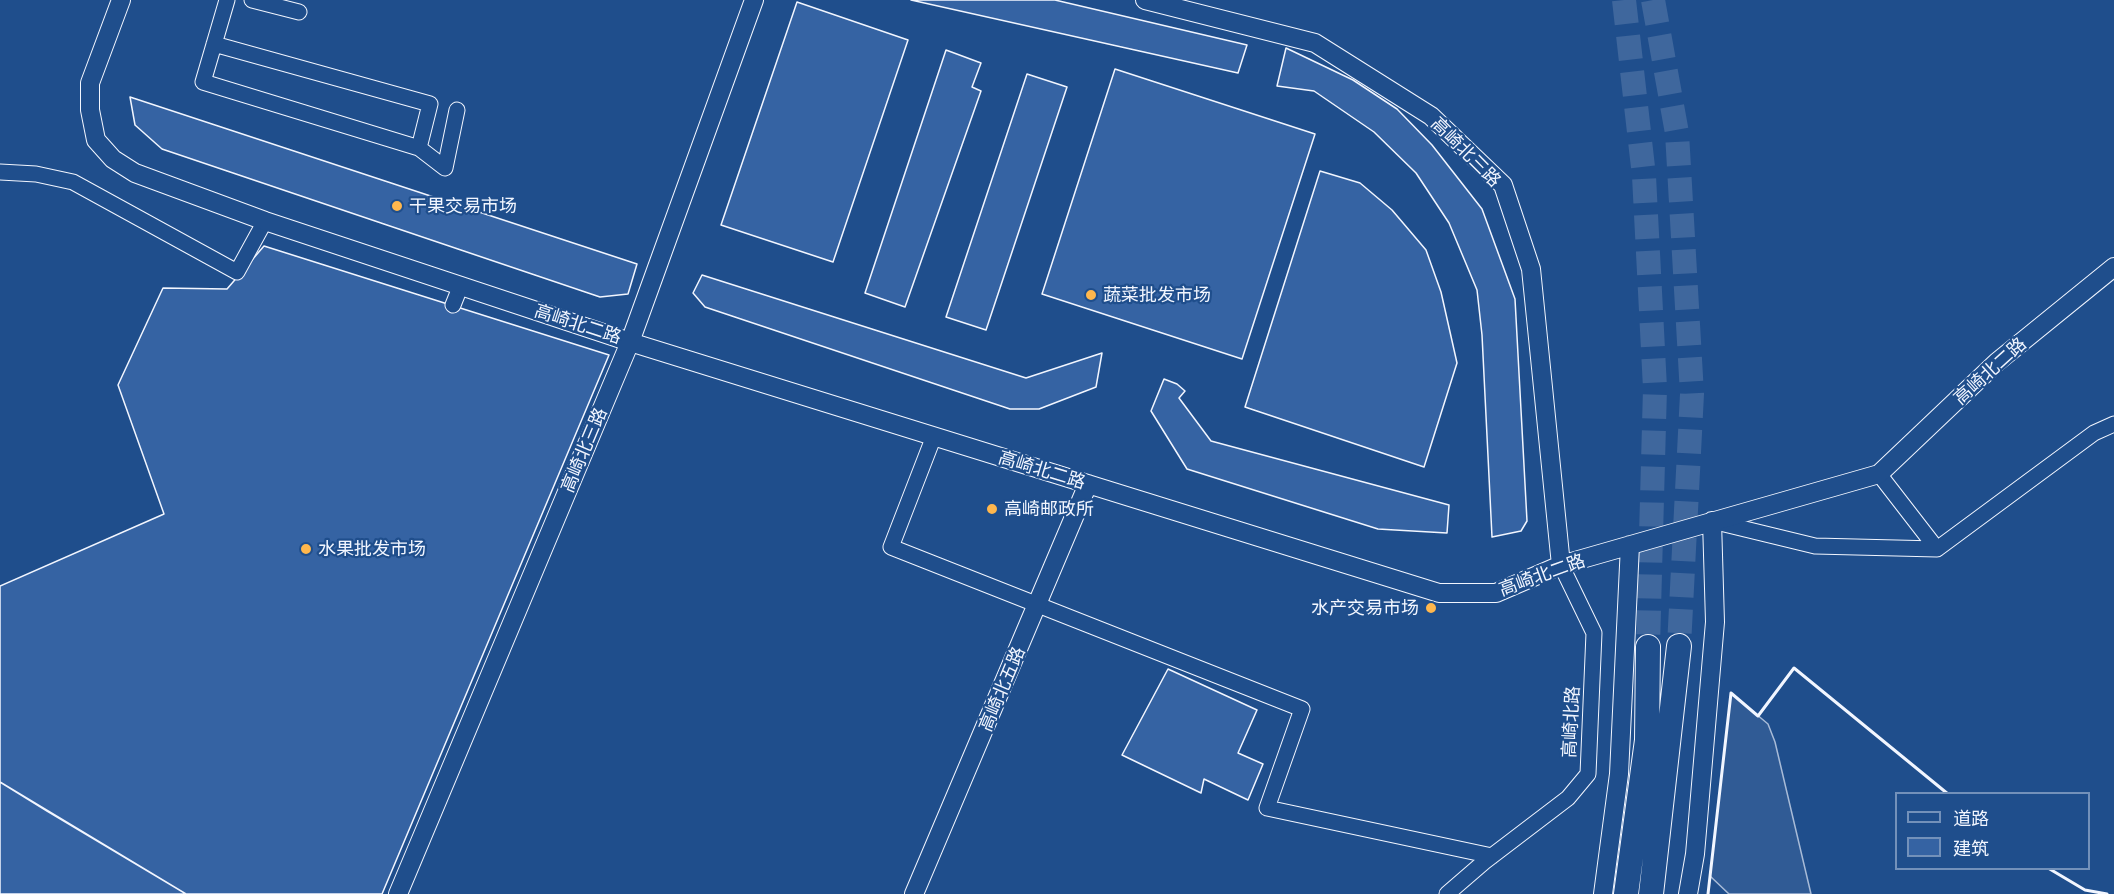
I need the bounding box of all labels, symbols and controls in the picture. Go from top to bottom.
street label: 高崎北三路 [1427,113,1505,191]
place label: 干果交易市场 [409,195,517,217]
marker: 干果交易市场 [390,199,404,213]
place label: 蔬菜批发市场 [1103,284,1211,306]
marker: 蔬菜批发市场 [1084,288,1098,302]
street label: 高崎北二路 [532,300,624,348]
street label: 高崎北二路 [1949,333,2031,409]
street label: 高崎北三路 [556,404,612,496]
street label: 高崎北二路 [996,447,1088,493]
place label: 高崎邮政所 [1004,498,1094,520]
marker: 高崎邮政所 [985,502,999,516]
place label: 水果批发市场 [318,538,426,560]
marker: 水果批发市场 [299,542,313,556]
street label: 高崎北二路 [1496,549,1588,601]
place label: 水产交易市场 [1311,597,1419,619]
marker: 水产交易市场 [1424,601,1438,615]
street label: 高崎北五路 [974,643,1030,735]
street label: 高崎北路 [1558,685,1584,759]
legend [1895,792,2090,870]
text: 道路 [1953,807,1989,829]
text: 建筑 [1953,837,1989,859]

